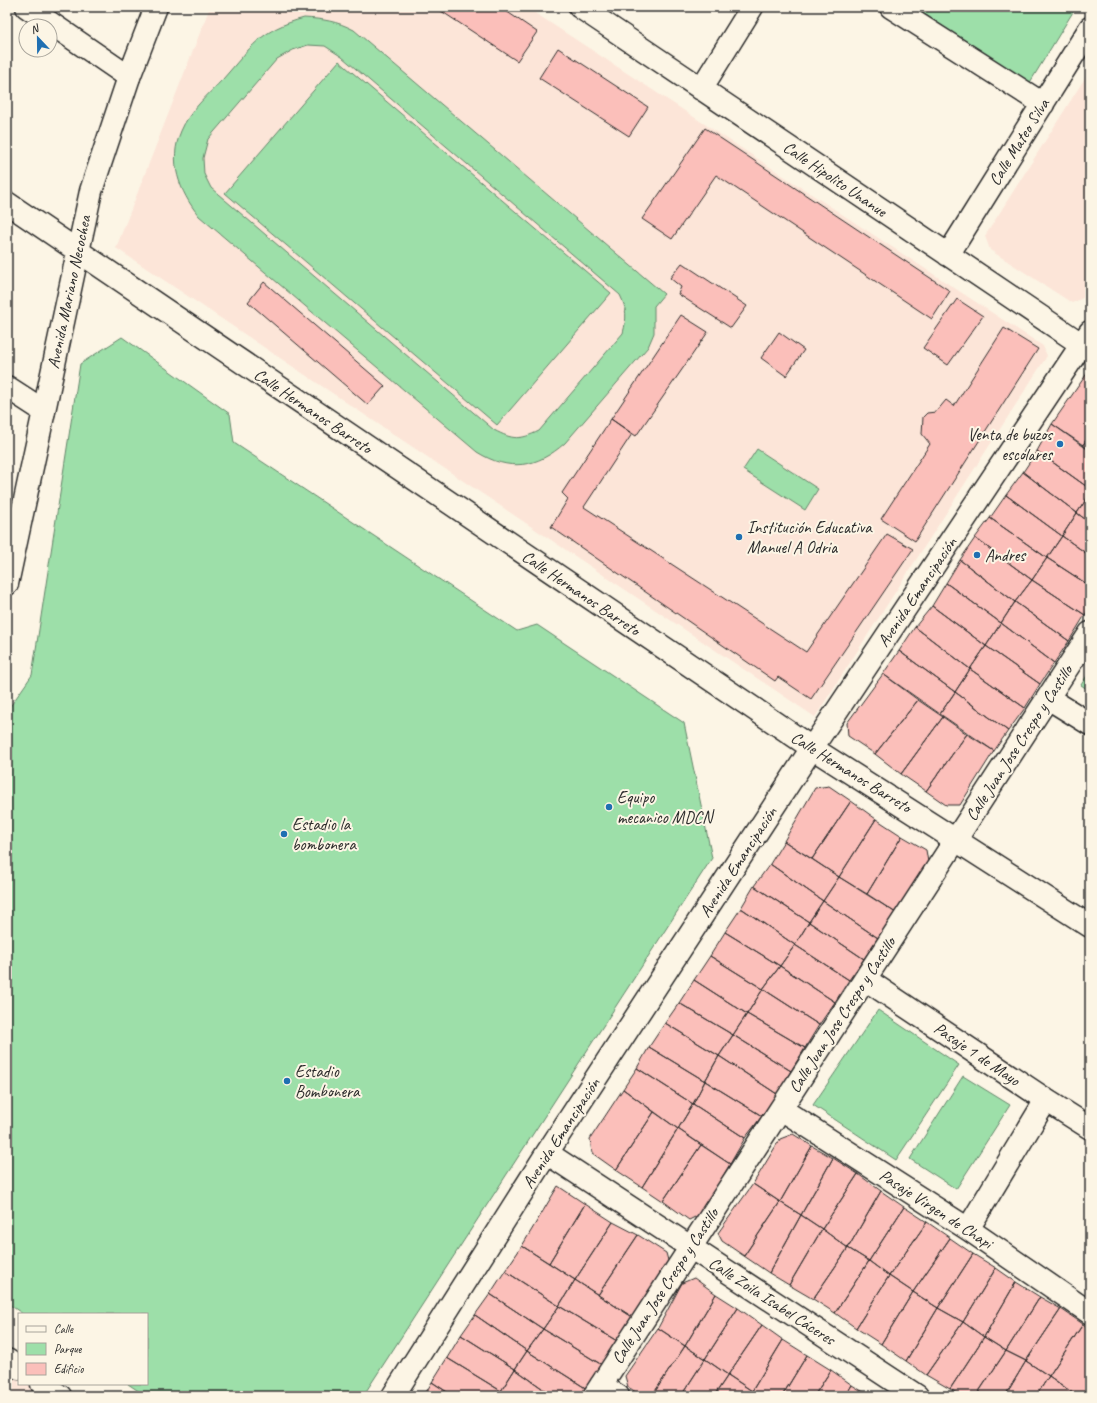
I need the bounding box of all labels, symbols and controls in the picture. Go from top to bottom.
north arrow [18,18,58,58]
text: N [28,20,42,36]
street label: Calle Mateo Silva [984,93,1055,189]
street label: Calle Hipolito Unanue [779,137,892,222]
street label: Avenida Mariano Necochea [43,212,96,371]
street label: Calle Hermanos Barreto [250,364,378,459]
place label: Venta de buzos escolares [967,424,1054,465]
marker: Venta de buzos escolares [1055,439,1065,449]
place label: Institución Educativa Manuel A Odria [747,517,873,558]
marker: Institución Educativa Manuel A Odria [734,532,744,542]
street label: Avenida Emancipación [873,532,962,651]
place label: Andres [985,545,1027,566]
street label: Calle Hermanos Barreto [518,546,646,641]
marker: Andres [972,550,982,560]
street label: Calle Juan Jose Crespo y Castillo [961,659,1078,825]
street label: Calle Hermanos Barreto [787,727,917,818]
place label: Equipo mecanico MDCN [617,787,715,828]
marker: Equipo mecanico MDCN [604,802,614,812]
street label: Avenida Emancipación [694,802,782,921]
place label: Estadio la bombonera [292,814,357,855]
marker: Estadio la bombonera [279,829,289,839]
street label: Calle Juan Jose Crespo y Castillo [784,931,901,1097]
street label: Pasaje 1 de Mayo [930,1018,1025,1091]
place label: Estadio Bombonera [295,1061,361,1102]
street label: Avenida Emancipación [517,1073,605,1192]
marker: Estadio Bombonera [282,1076,292,1086]
street label: Pasaje Virgen de Chapi [876,1165,998,1254]
street label: Calle Juan Jose Crespo y Castillo [607,1202,724,1368]
street label: Calle Zoila Isabel Cáceres [705,1252,841,1351]
legend [18,1313,148,1385]
text: Calle [54,1321,74,1337]
text: Parque [54,1341,83,1357]
text: Edificio [54,1361,84,1377]

